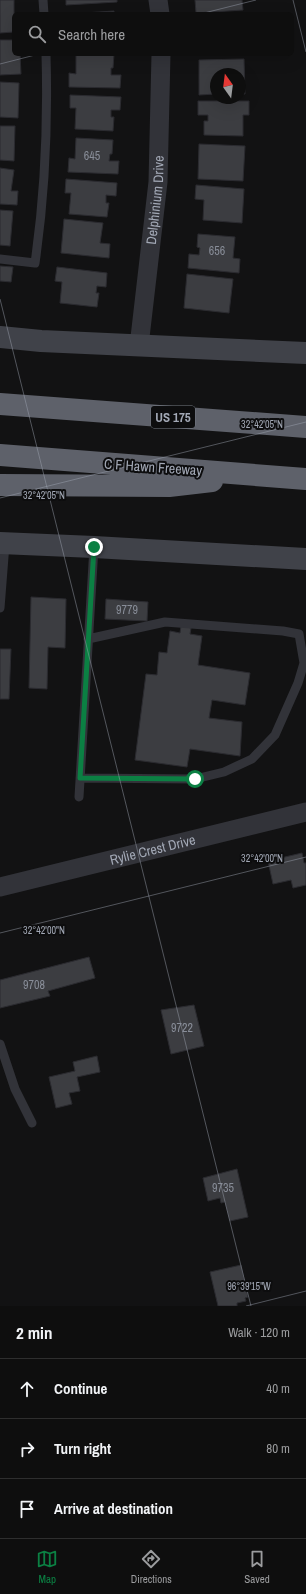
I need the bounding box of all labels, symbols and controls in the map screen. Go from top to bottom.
search box [12,12,294,56]
icon: search [26,23,48,45]
text: Search here [58,24,125,45]
north arrow [210,68,246,104]
house number: 645 [84,148,101,164]
street label: Delphinium Drive [142,155,168,245]
house number: 656 [209,243,225,259]
road number: US 175 [151,406,195,428]
text: 32°42'05"N [241,418,283,431]
street label: C F Hawn Freeway [103,455,203,479]
text: 32°42'05"N [23,489,65,502]
route end [85,538,103,556]
house number: 9779 [116,602,138,618]
route start [186,770,204,788]
street label: Rylie Crest Drive [108,830,197,869]
text: 32°42'00"N [241,852,283,865]
text: 32°42'00"N [23,924,65,937]
house number: 9708 [23,977,45,993]
house number: 9722 [171,1020,193,1036]
house number: 9735 [212,1180,234,1196]
text: 96°39'15"W [227,1280,271,1293]
text: 2 min [16,1321,52,1344]
text: Walk · 120 m [228,1324,290,1341]
icon: ahead [16,1378,38,1400]
text: Continue [54,1378,107,1399]
text: 40 m [266,1380,290,1397]
icon: right [16,1438,38,1460]
text: Turn right [54,1438,111,1459]
text: 80 m [266,1440,290,1457]
icon: arrive [16,1498,38,1520]
text: Arrive at destination [54,1498,173,1519]
tab: Map [36,1548,58,1586]
tab: Directions [131,1548,172,1586]
tab: Saved [244,1548,270,1586]

